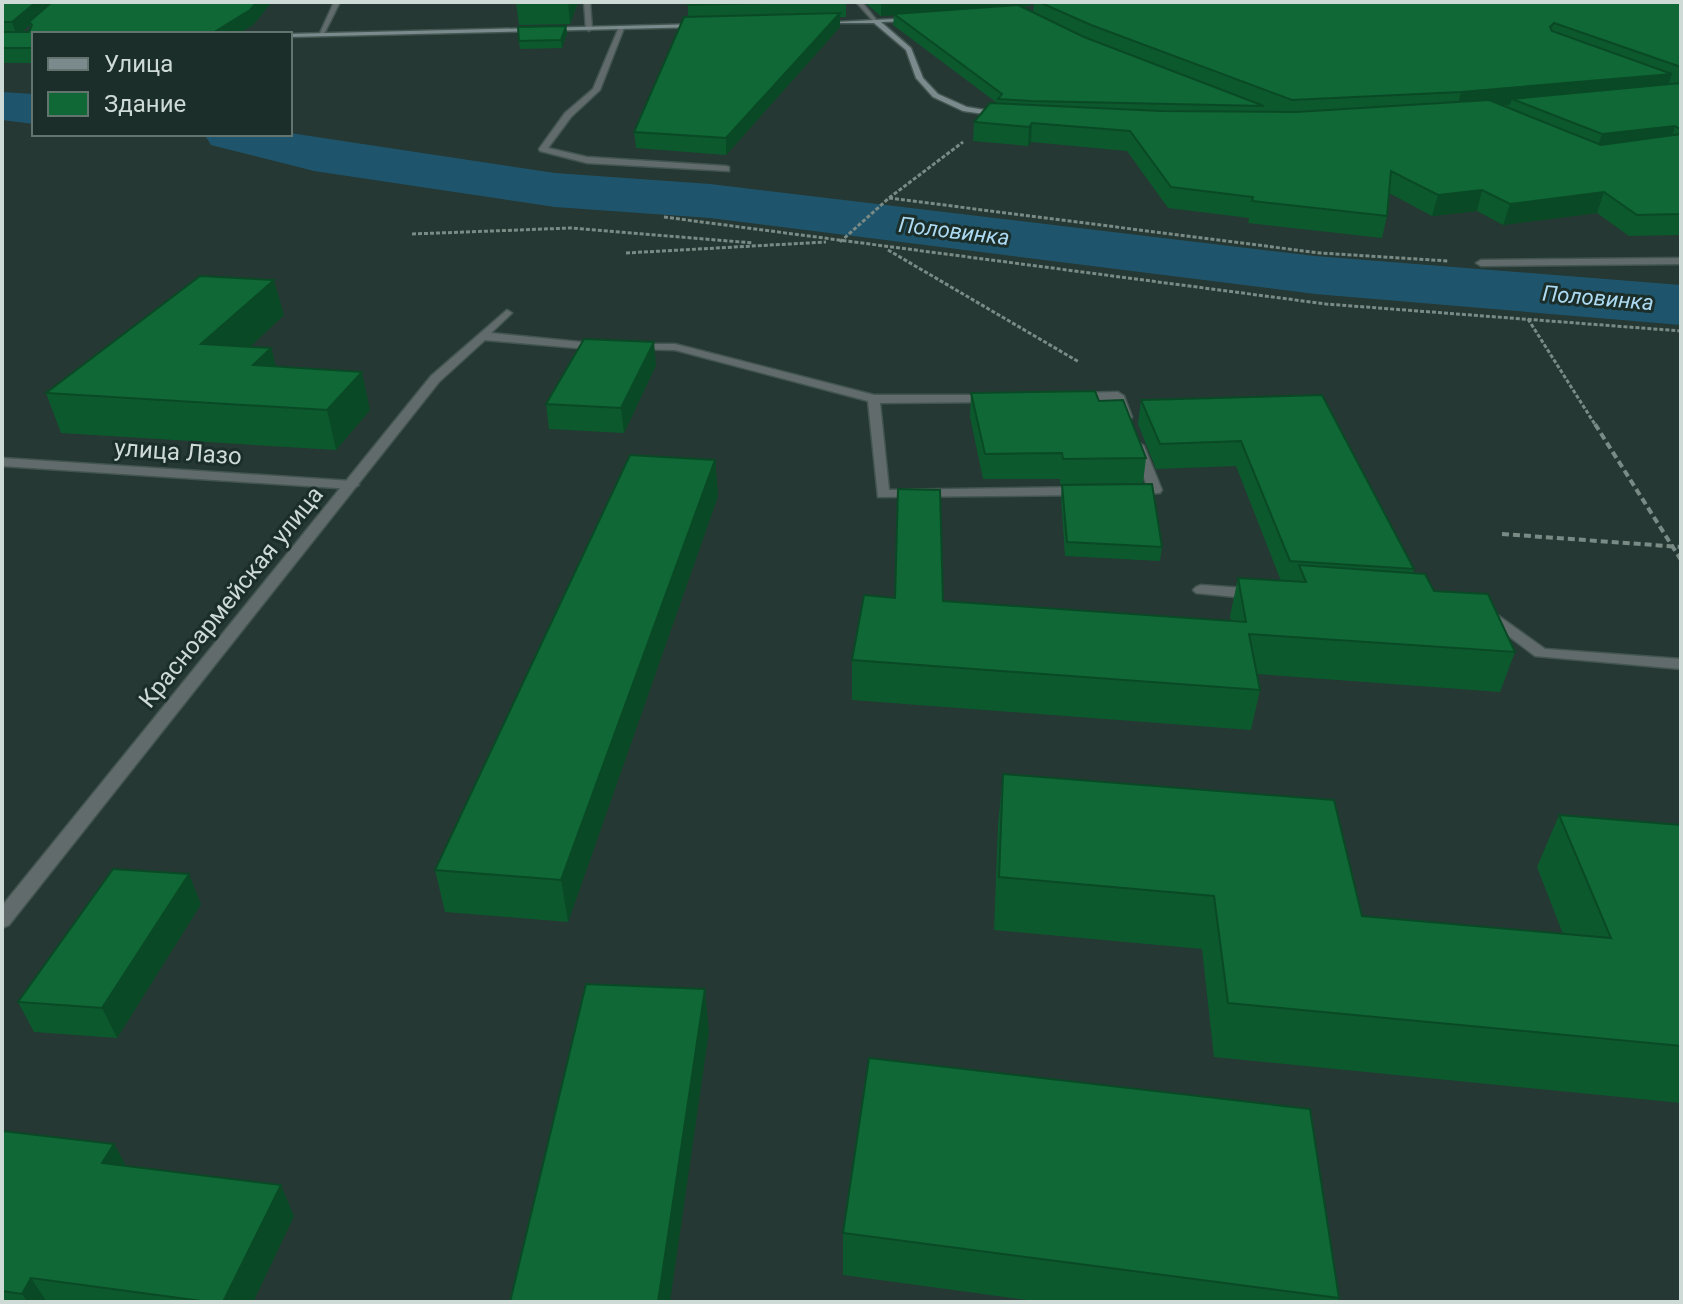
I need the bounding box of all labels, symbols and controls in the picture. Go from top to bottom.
legend [32,32,292,136]
text: Улица [104,50,173,78]
text: Здание [104,90,186,118]
water label: Половинка [897,212,1011,250]
water label: Половинка [1541,281,1655,315]
street label: улица Лазо [113,434,243,470]
street label: Красноармейская улица [133,481,329,713]

